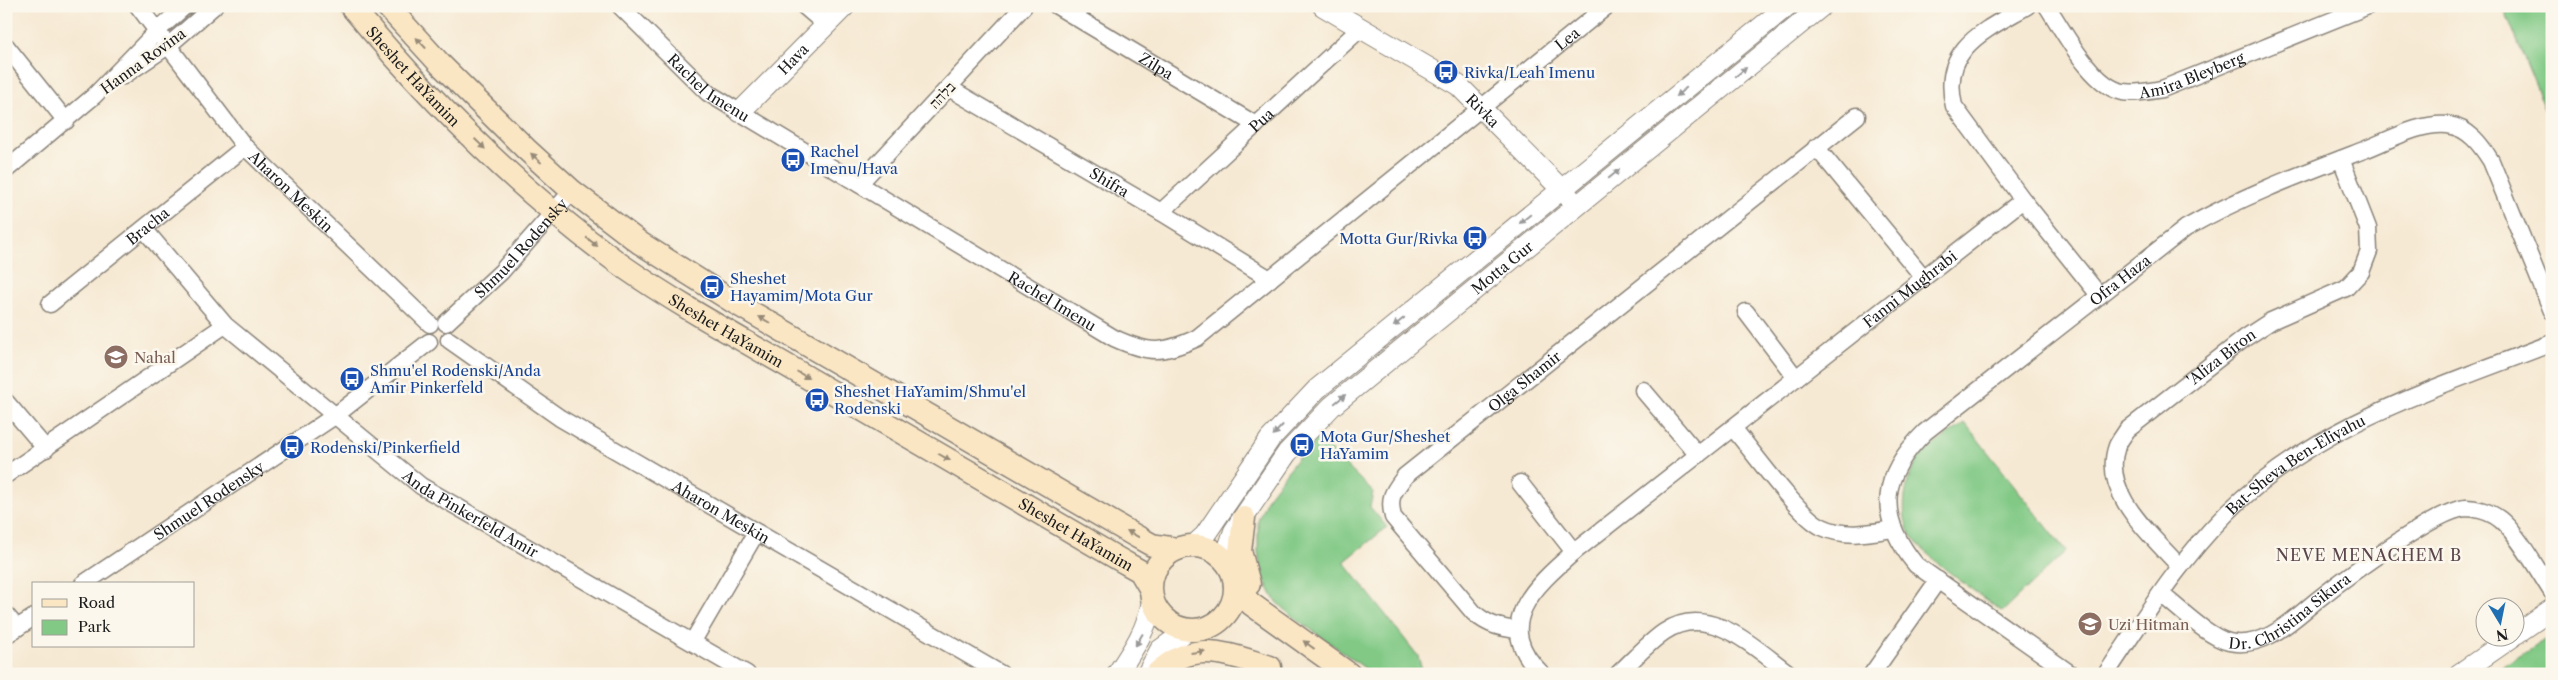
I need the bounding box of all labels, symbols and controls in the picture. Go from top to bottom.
street label: Sheshet HaYamim [363,22,464,130]
street label: Lea [1551,23,1583,54]
street label: Hanna Rovina [97,24,189,98]
one-way arrow [415,38,427,50]
street label: Hava [773,39,812,78]
street label: Amira Bleyberg [2137,47,2247,102]
street label: Zilpa [1136,48,1177,83]
street label: Rachel Imenu [664,49,753,125]
bus stop icon: Rivka/Leah Imenu [1433,59,1459,85]
place label: Rivka/Leah Imenu [1464,63,1595,82]
one-way arrow [1734,67,1747,78]
street label: בלהה [925,77,959,113]
one-way arrow [1675,86,1687,98]
street label: Rivka [1462,89,1504,131]
street label: Pua [1245,104,1278,136]
one-way arrow [474,138,486,150]
place label: Rachel Imenu/Hava [810,142,898,178]
street label: Aharon Meskin [244,146,338,236]
bus stop icon: Rachel Imenu/Hava [780,147,806,173]
one-way arrow [530,152,542,164]
street label: Shifra [1086,163,1133,201]
one-way arrow [1608,169,1621,180]
street label: Shmuel Rodensky [470,194,571,302]
street label: Bracha [122,203,173,249]
one-way arrow [1518,213,1531,224]
bus stop icon: Motta Gur/Rivka [1462,225,1488,251]
place label: Motta Gur/Rivka [1339,229,1458,248]
street label: Motta Gur [1467,236,1537,298]
one-way arrow [585,237,598,248]
street label: Fanni Mughrabi [1859,246,1961,331]
street label: Ofra Haza [2085,250,2154,309]
street label: Rachel Imenu [1005,267,1100,335]
place label: Sheshet Hayamim/Mota Gur [730,269,873,305]
bus stop icon: Sheshet Hayamim/Mota Gur [699,274,725,300]
street label: Sheshet HaYamim [665,289,787,371]
one-way arrow [759,316,772,325]
one-way arrow [1393,316,1406,327]
street label: 'Aliza Biron [2183,324,2260,389]
school or university icon: Nahal [103,344,129,370]
street label: Olga Shamir [1484,346,1565,416]
place label: Nahal [134,348,176,367]
place label: Shmu'el Rodenski/Anda Amir Pinkerfeld [369,361,541,397]
bus stop icon: Shmu'el Rodenski/Anda Amir Pinkerfeld [339,366,365,392]
one-way arrow [796,371,811,379]
place label: Sheshet HaYamim/Shmu'el Rodenski [834,382,1027,418]
bus stop icon: Sheshet HaYamim/Shmu'el Rodenski [804,387,830,413]
one-way arrow [1334,393,1347,404]
street label: Bat-Sheva Ben-Eliyahu [2222,410,2368,519]
one-way arrow [1272,424,1284,436]
place label: Mota Gur/Sheshet HaYamim [1320,427,1451,463]
bus stop icon: Mota Gur/Sheshet HaYamim [1289,432,1315,458]
bus stop icon: Rodenski/Pinkerfield [279,434,305,460]
place label: Rodenski/Pinkerfield [310,438,460,457]
one-way arrow [937,452,950,461]
street label: Shmuel Rodensky [150,456,268,544]
street label: Anda Pinkerfeld Amir [398,465,542,562]
street label: Aharon Meskin [668,475,774,548]
street label: Sheshet HaYamim [1015,493,1137,575]
one-way arrow [1125,530,1140,538]
district label: NEVE MENACHEM B [2276,545,2462,565]
street label: Dr. Christina Sikura [2228,568,2354,653]
legend [32,582,195,648]
text: Road [78,593,115,612]
north arrow [2476,598,2526,648]
school or university icon: Uzi Hitman [2077,611,2103,637]
place label: Uzi Hitman [2108,615,2190,634]
text: Park [78,617,112,636]
text: N [2495,625,2510,645]
one-way arrow [1134,633,1144,646]
one-way arrow [1302,640,1316,650]
one-way arrow [1191,648,1207,656]

